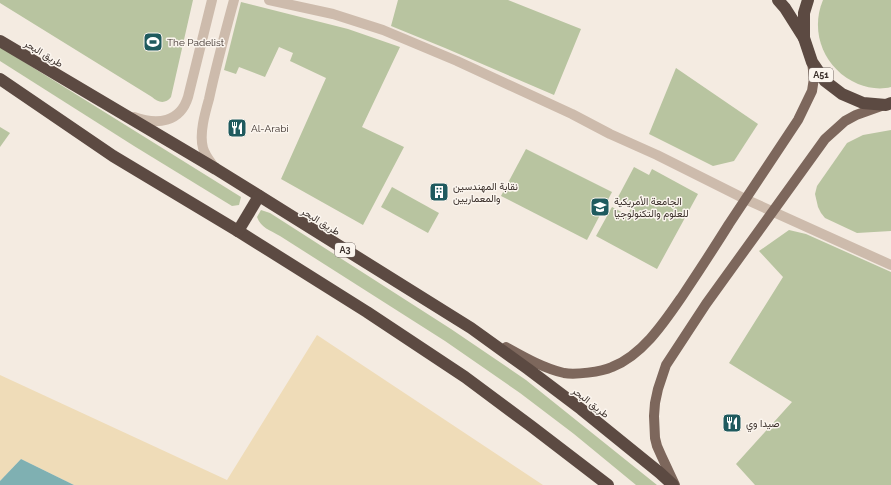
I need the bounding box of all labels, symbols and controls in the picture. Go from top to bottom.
sports icon: The Padelist [142,31,164,53]
street label: طريق البحر [21,37,65,70]
place label: The Padelist [167,37,225,48]
road number: A51 [809,68,833,82]
restaurant icon: Al-Arabi [226,117,248,139]
place label: Al-Arabi [251,123,289,134]
building icon: نقابة المهندسين والمعماريين [428,181,450,203]
place label: نقابة المهندسين والمعماريين [453,181,518,205]
school or university icon: الجامعة الأمريكية للعلوم والتكنولوجيا [589,196,611,218]
place label: الجامعة الأمريكية للعلوم والتكنولوجيا [614,196,689,220]
street label: طريق البحر [298,205,342,239]
road number: A3 [335,243,355,257]
street label: طريق البحر [569,384,611,421]
restaurant icon: صيدا وي [721,412,743,434]
place label: صيدا وي [746,418,780,432]

